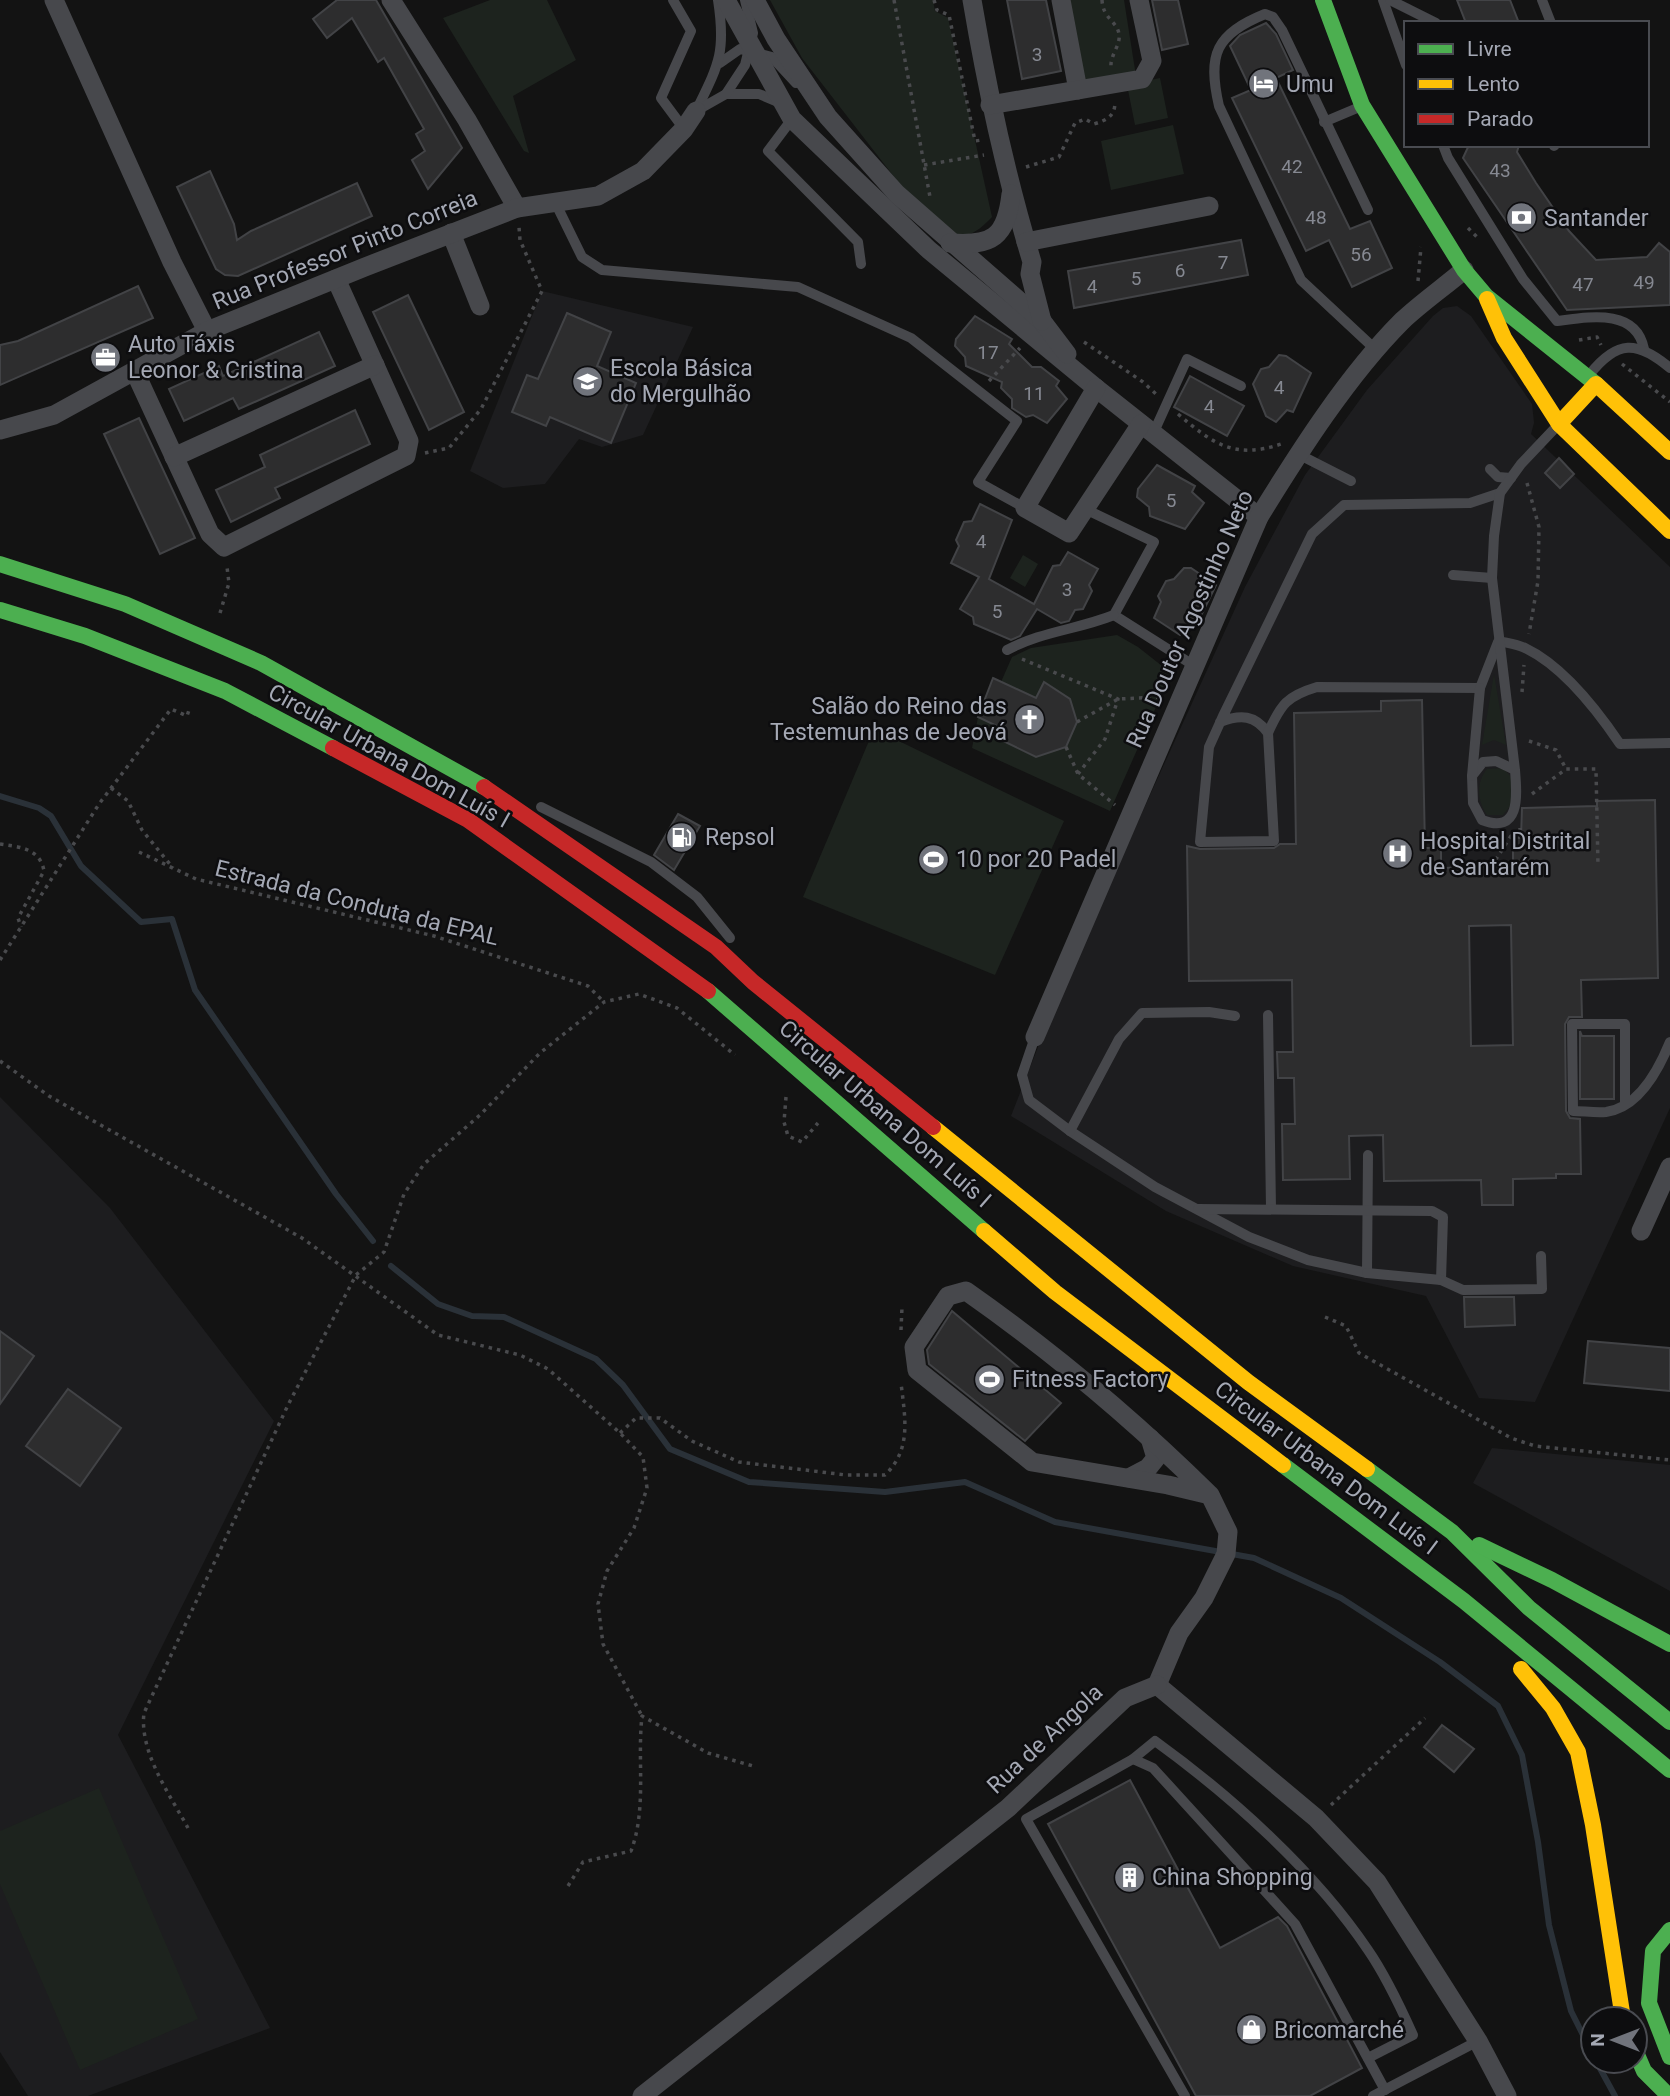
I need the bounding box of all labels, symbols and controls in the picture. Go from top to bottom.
legend [1404,21,1649,147]
text: Livre [1467,37,1512,61]
house number: 3 [1032,43,1042,66]
hotel icon: Umu [1246,67,1280,101]
place label: Umu [1286,71,1334,98]
text: Lento [1467,72,1520,96]
text: Parado [1467,107,1534,131]
house number: 42 [1281,155,1303,178]
house number: 43 [1489,159,1511,182]
street label: Rua Professor Pinto Correia [209,184,481,316]
bank icon: Santander [1504,201,1538,235]
place label: Santander [1544,205,1649,232]
house number: 48 [1305,206,1327,229]
house number: 56 [1350,243,1372,266]
house number: 7 [1218,251,1228,274]
house number: 6 [1175,259,1185,282]
house number: 5 [1131,267,1141,290]
house number: 49 [1633,271,1655,294]
house number: 47 [1572,273,1594,296]
house number: 4 [1087,275,1098,298]
place label: Auto Táxis Leonor & Cristina [128,331,304,384]
office icon: Auto Táxis Leonor & Cristina [88,340,122,374]
house number: 17 [977,341,999,364]
place label: Escola Básica do Mergulhão [610,355,753,408]
school or university icon: Escola Básica do Mergulhão [570,364,604,398]
house number: 4 [1274,376,1285,399]
house number: 11 [1023,382,1045,405]
house number: 4 [1204,395,1215,418]
street label: Rua Doutor Agostinho Neto [1121,486,1259,752]
house number: 5 [1166,489,1176,512]
house number: 4 [976,530,987,553]
house number: 3 [1062,578,1072,601]
house number: 5 [992,600,1002,623]
street label: Circular Urbana Dom Luís I [264,678,514,834]
place label: Salão do Reino das Testemunhas de Jeová [770,693,1007,746]
church icon: Salão do Reino das Testemunhas de Jeová [1013,702,1047,736]
fuel station icon: Repsol [665,820,699,854]
place label: Repsol [705,824,775,851]
place label: Hospital Distrital de Santarém [1420,828,1590,881]
hospital icon: Hospital Distrital de Santarém [1380,837,1414,871]
sports icon: 10 por 20 Padel [916,842,950,876]
place label: 10 por 20 Padel [956,846,1116,873]
street label: Estrada da Conduta da EPAL [212,855,502,951]
street label: Circular Urbana Dom Luís I [774,1015,996,1213]
sports icon: Fitness Factory [972,1362,1006,1396]
place label: Fitness Factory [1012,1366,1168,1393]
street label: Circular Urbana Dom Luís I [1209,1375,1443,1561]
street label: Rua de Angola [982,1679,1108,1799]
building icon: China Shopping [1112,1860,1146,1894]
place label: China Shopping [1152,1864,1313,1891]
north arrow [1579,2005,1649,2075]
shop icon: Bricomarché [1234,2013,1268,2047]
place label: Bricomarché [1274,2017,1404,2044]
text: N [1586,2033,1609,2047]

